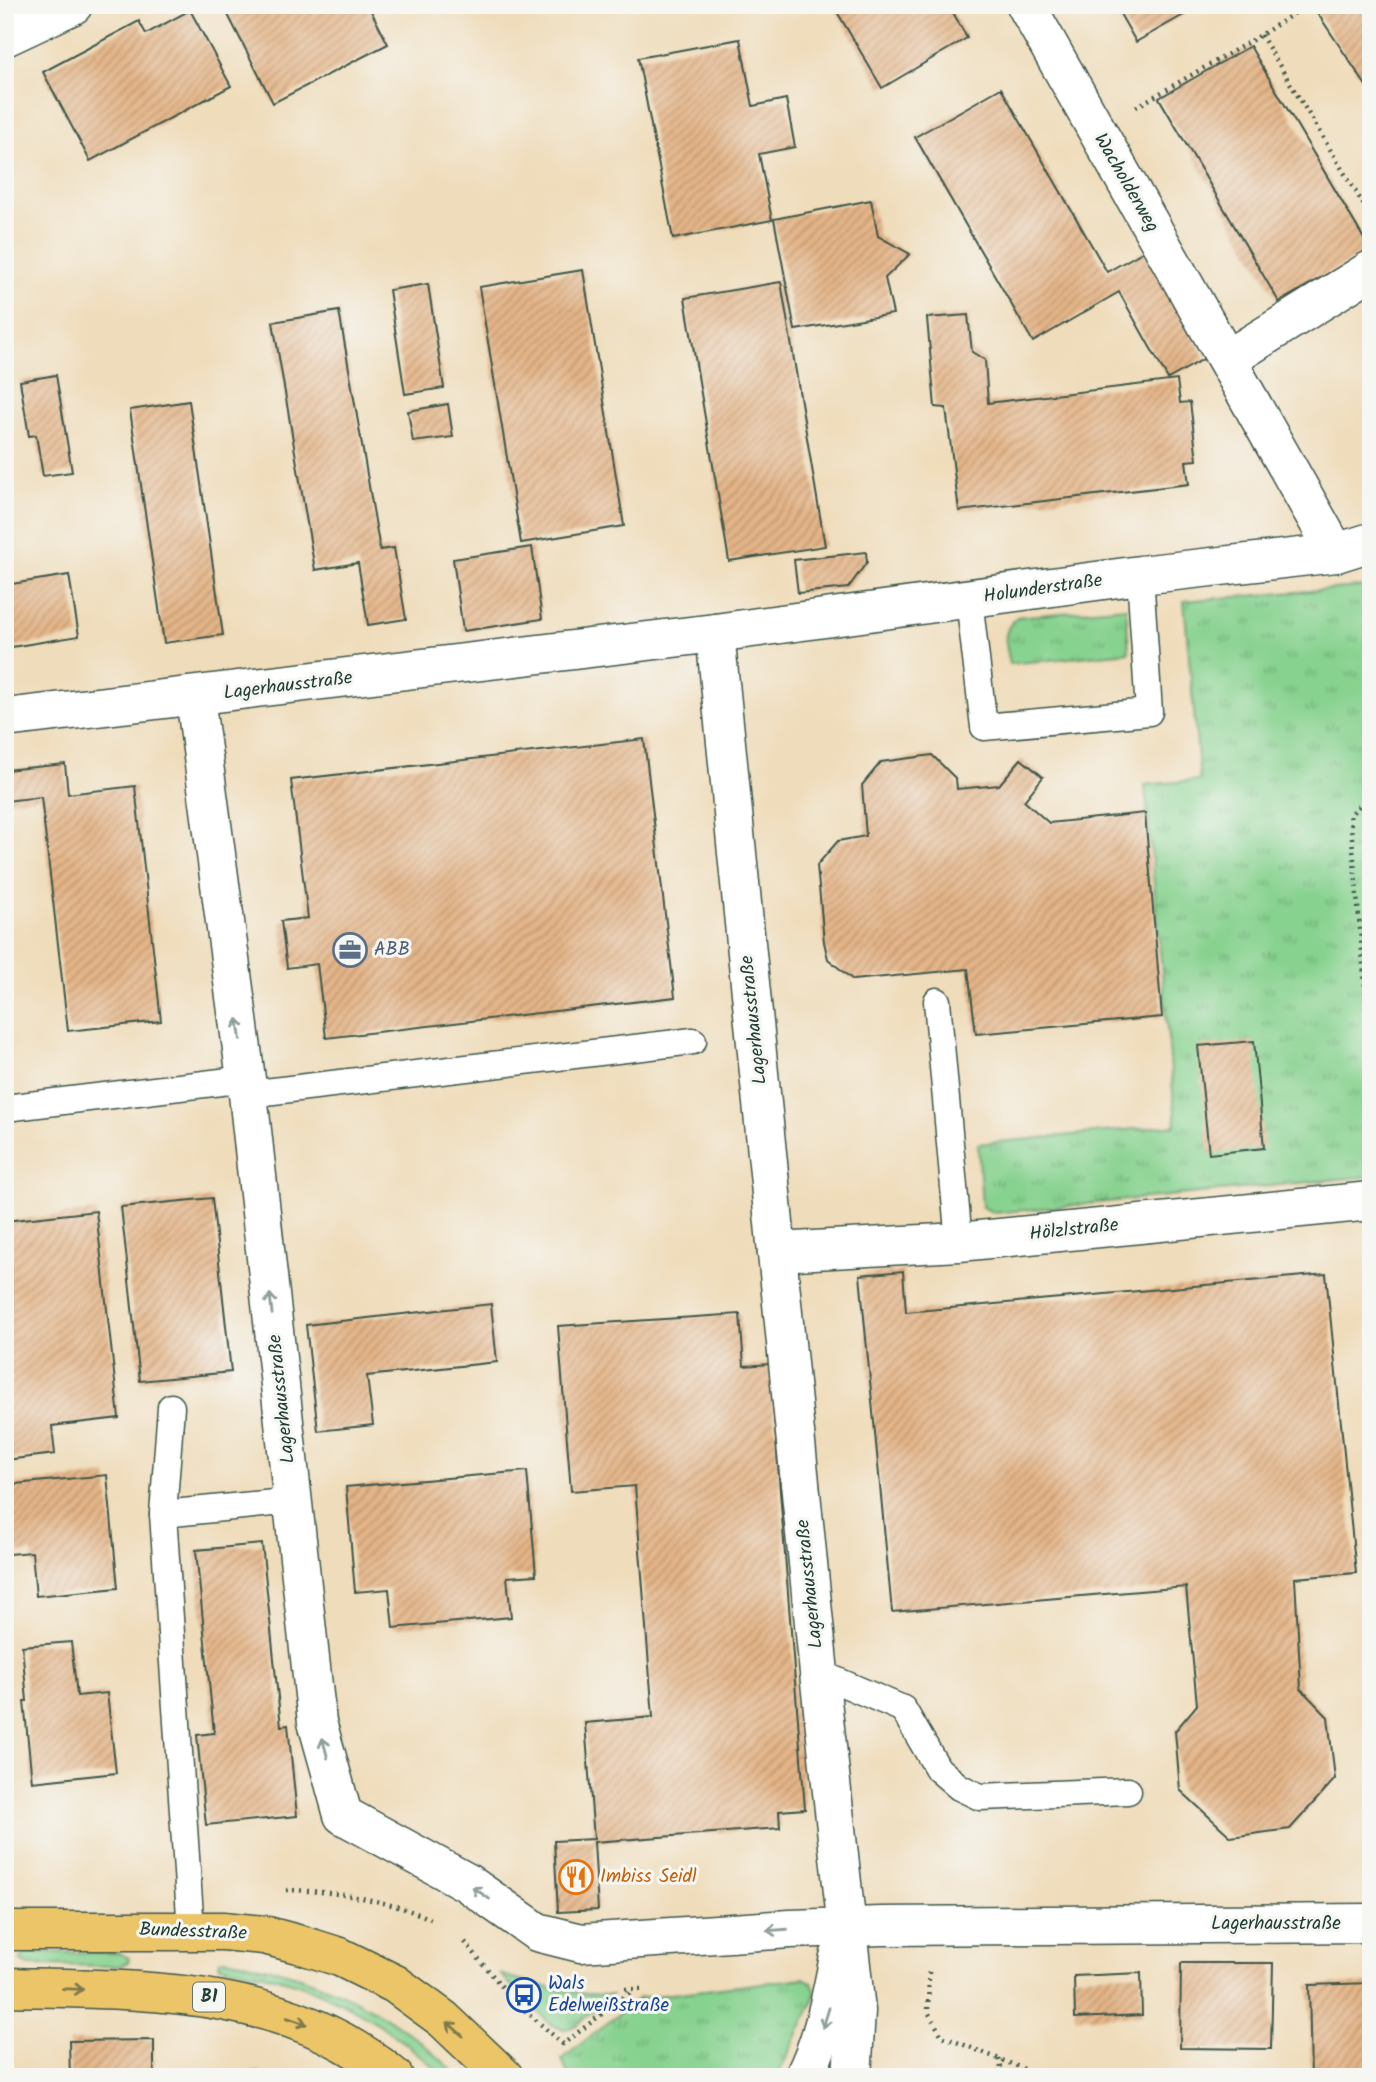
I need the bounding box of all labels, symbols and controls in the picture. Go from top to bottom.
street label: Wacholderweg [1085,128,1167,238]
street label: Holunderstraße [982,566,1105,612]
street label: Lagerhausstraße [222,663,355,709]
office icon: ABB [331,931,369,969]
place label: ABB [374,935,410,965]
street label: Lagerhausstraße [732,953,776,1086]
one-way arrow [233,1018,246,1041]
street label: Hölzlstraße [1028,1210,1120,1250]
one-way arrow [265,1293,278,1315]
street label: Lagerhausstraße [260,1332,304,1465]
street label: Lagerhausstraße [788,1517,832,1650]
one-way arrow [317,1737,330,1759]
restaurant icon: Imbiss Seidl [557,1858,595,1896]
place label: Imbiss Seidl [600,1862,697,1892]
one-way arrow [472,1886,491,1900]
street label: Lagerhausstraße [1211,1909,1341,1939]
street label: Bundesstraße [139,1915,248,1949]
one-way arrow [766,1924,789,1937]
place label: Wals Edelweißstraße [548,1969,670,2021]
bus stop icon: Wals Edelweißstraße [505,1976,543,2014]
one-way arrow [62,1982,85,1995]
road number: B1 [193,1982,225,2011]
one-way arrow [818,2007,831,2029]
one-way arrow [286,2016,308,2028]
one-way arrow [447,2021,464,2038]

